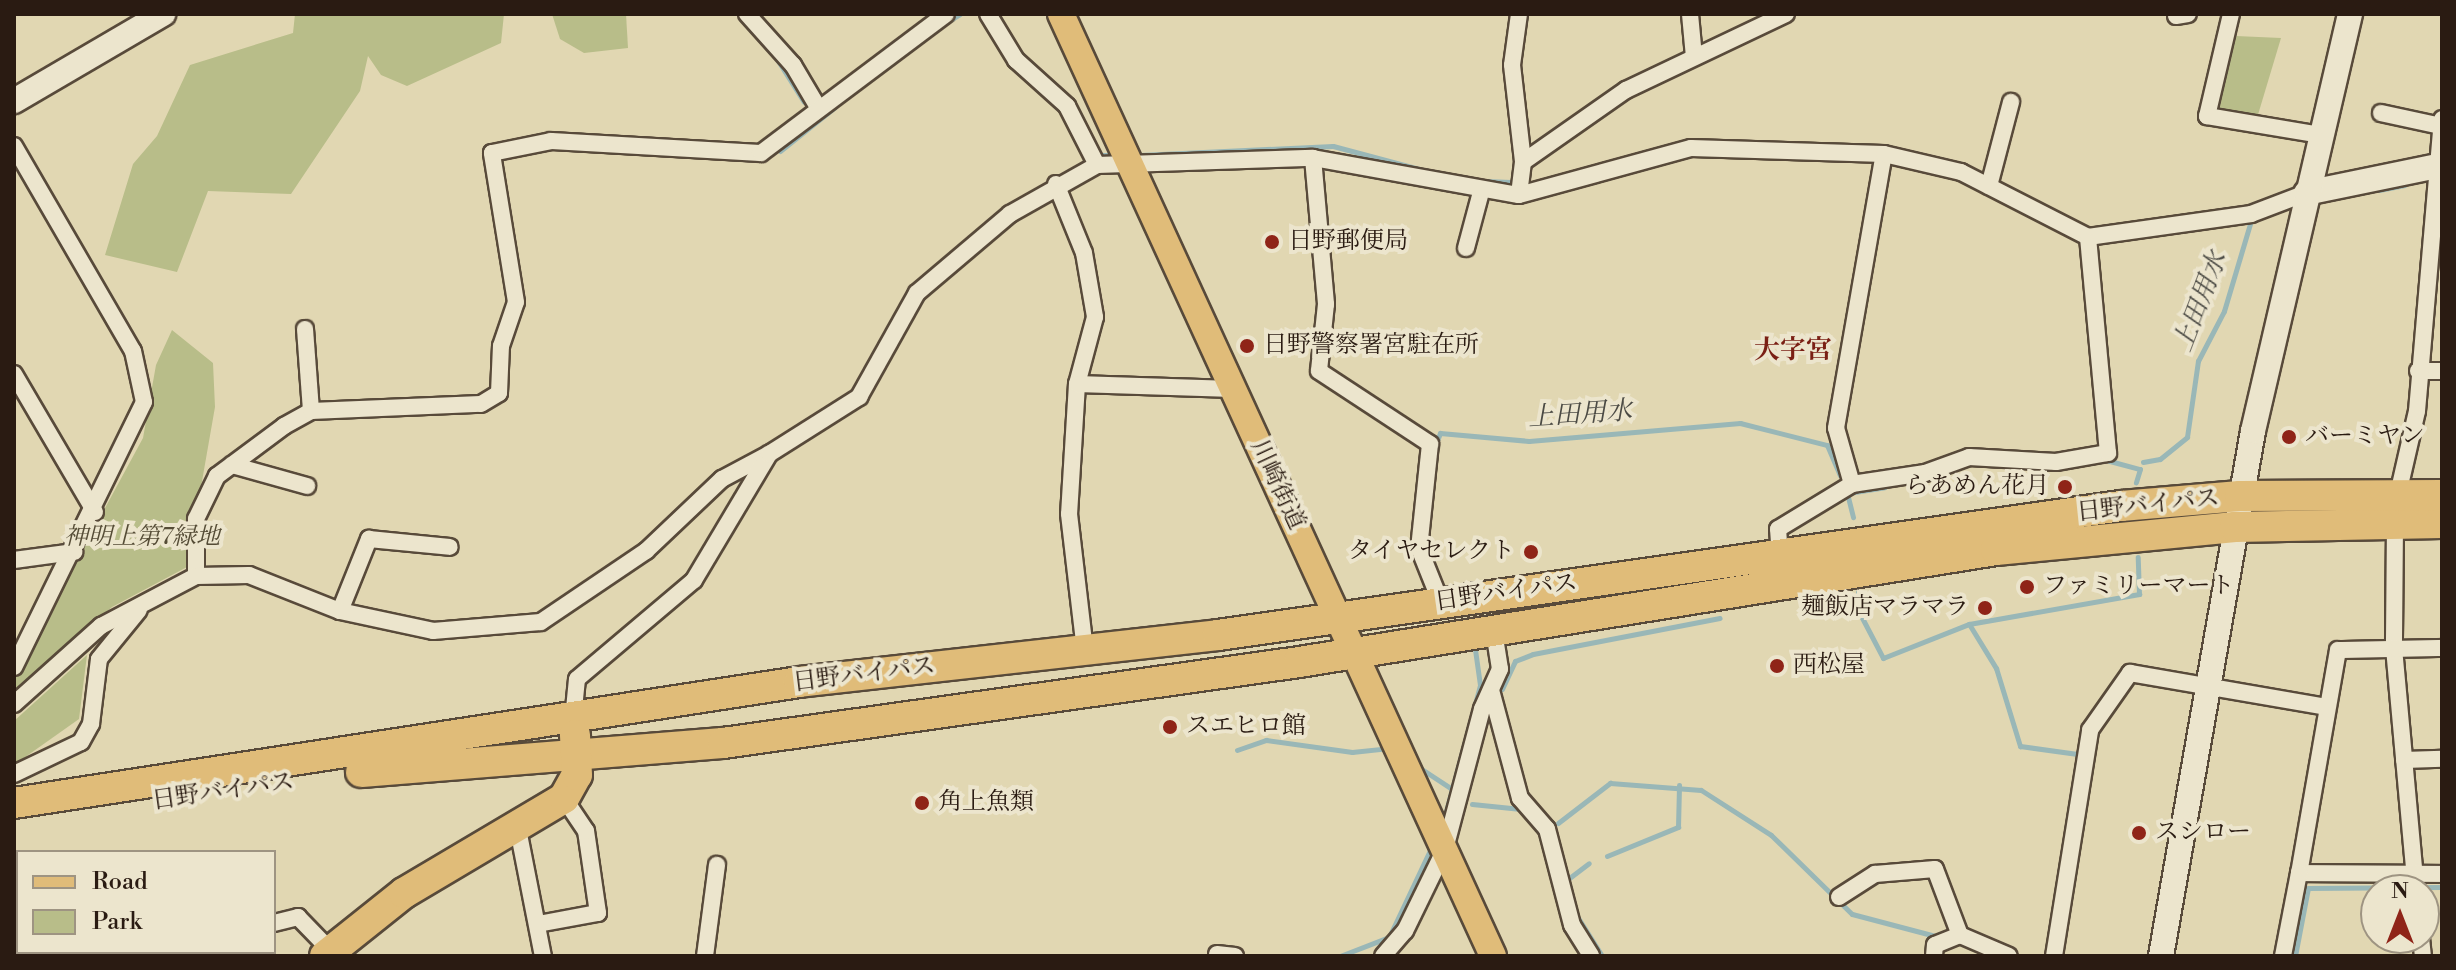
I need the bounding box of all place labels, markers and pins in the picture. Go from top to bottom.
place label: 日野郵便局 [1288,228,1408,256]
marker: 日野郵便局 [1263,233,1281,251]
place label: 日野警察署宮駐在所 [1263,332,1479,360]
marker: 日野警察署宮駐在所 [1238,337,1256,355]
place label: バーミヤン [2305,423,2425,451]
marker: バーミヤン [2280,428,2298,446]
place label: らあめん花月 [1905,473,2049,501]
marker: らあめん花月 [2056,478,2074,496]
place label: タイヤセレクト [1347,538,1515,566]
marker: タイヤセレクト [1522,543,1540,561]
place label: ファミリーマート [2043,573,2235,601]
marker: ファミリーマート [2018,578,2036,596]
place label: 麺飯店マラマラ [1801,594,1969,622]
marker: 麺飯店マラマラ [1976,599,1994,617]
place label: 西松屋 [1793,652,1865,680]
marker: 西松屋 [1768,657,1786,675]
place label: スエヒロ館 [1186,713,1306,741]
marker: スエヒロ館 [1161,718,1179,736]
place label: 角上魚類 [938,789,1034,817]
marker: 角上魚類 [913,794,931,812]
place label: スシロー [2155,819,2251,847]
marker: スシロー [2130,824,2148,842]

